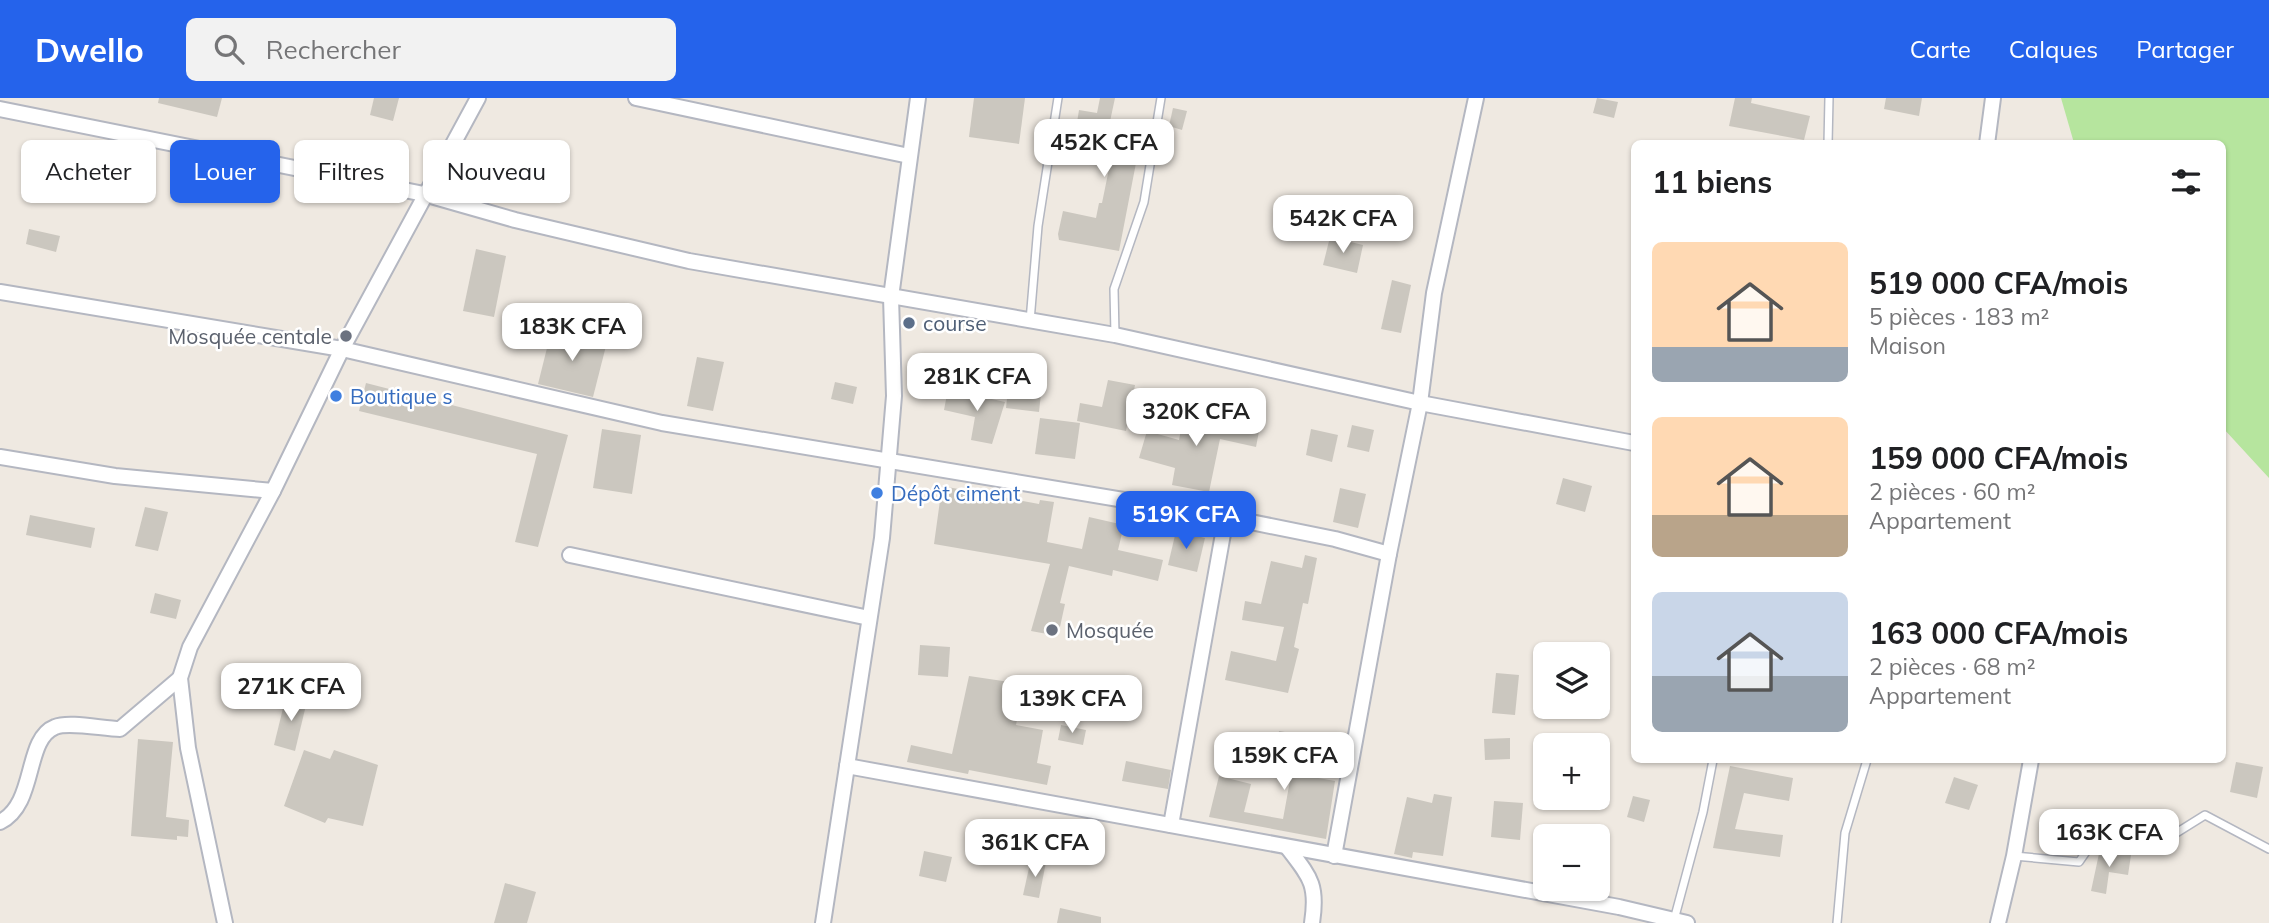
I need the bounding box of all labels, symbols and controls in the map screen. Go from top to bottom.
search box [186,18,676,81]
text: Dwello [35,29,144,70]
icon: search [210,30,248,68]
text: Rechercher [266,33,401,66]
text: Carte [1910,34,1971,64]
text: Calques [2009,34,2098,64]
text: Partager [2136,34,2234,64]
pin: 452K CFA [1032,120,1176,179]
text: 452K CFA [1050,127,1158,156]
chip: Acheter [21,140,156,203]
chip: Louer [170,140,280,203]
chip: Filtres [294,140,409,203]
chip: Nouveau [423,140,570,203]
text: 11 biens [1652,163,1772,201]
icon: filters [2167,163,2205,201]
pin: 542K CFA [1271,195,1415,255]
text: 542K CFA [1289,203,1397,232]
text: 519 000 CFA/mois [1869,264,2128,302]
icon: home [1708,270,1792,354]
text: 5 pièces · 183 m² [1869,302,2049,331]
pin: 183K CFA [500,303,644,363]
place label: course [923,310,987,336]
text: 183K CFA [518,311,626,340]
marker: course [901,315,917,331]
place label: Mosquée centale [168,323,332,349]
marker: Mosquée centale [338,328,354,344]
text: Maison [1869,331,1946,360]
pin: 281K CFA [905,354,1049,413]
text: 281K CFA [923,361,1031,390]
place label: Boutique s [350,383,453,409]
marker: Boutique s [328,388,344,404]
pin: 320K CFA [1124,388,1268,448]
text: 320K CFA [1142,396,1250,425]
text: 159 000 CFA/mois [1869,439,2128,477]
icon: home [1708,445,1792,529]
text: 2 pièces · 60 m² [1869,477,2036,506]
place label: Dépôt ciment [891,480,1020,506]
marker: Dépôt ciment [869,485,885,501]
pin: 519K CFA [1114,491,1258,551]
text: 519K CFA [1132,499,1240,528]
text: Appartement [1869,506,2011,535]
text: 163 000 CFA/mois [1869,614,2128,652]
place label: Mosquée [1066,617,1154,643]
icon: home [1708,620,1792,704]
marker: Mosquée [1044,622,1060,638]
map controls [1533,642,1610,901]
button: layers [1533,642,1610,719]
text: 2 pièces · 68 m² [1869,652,2036,681]
pin: 271K CFA [219,664,363,723]
text: 271K CFA [237,671,345,700]
pin: 139K CFA [1000,676,1144,735]
text: Appartement [1869,681,2011,710]
text: 139K CFA [1018,683,1126,712]
pin: 159K CFA [1212,732,1356,792]
button: + [1533,733,1610,810]
text: 159K CFA [1230,740,1338,769]
pin: 163K CFA [2037,810,2181,869]
text: 163K CFA [2055,817,2163,846]
pin: 361K CFA [963,820,1107,879]
button: − [1533,824,1610,901]
text: 361K CFA [981,827,1089,856]

